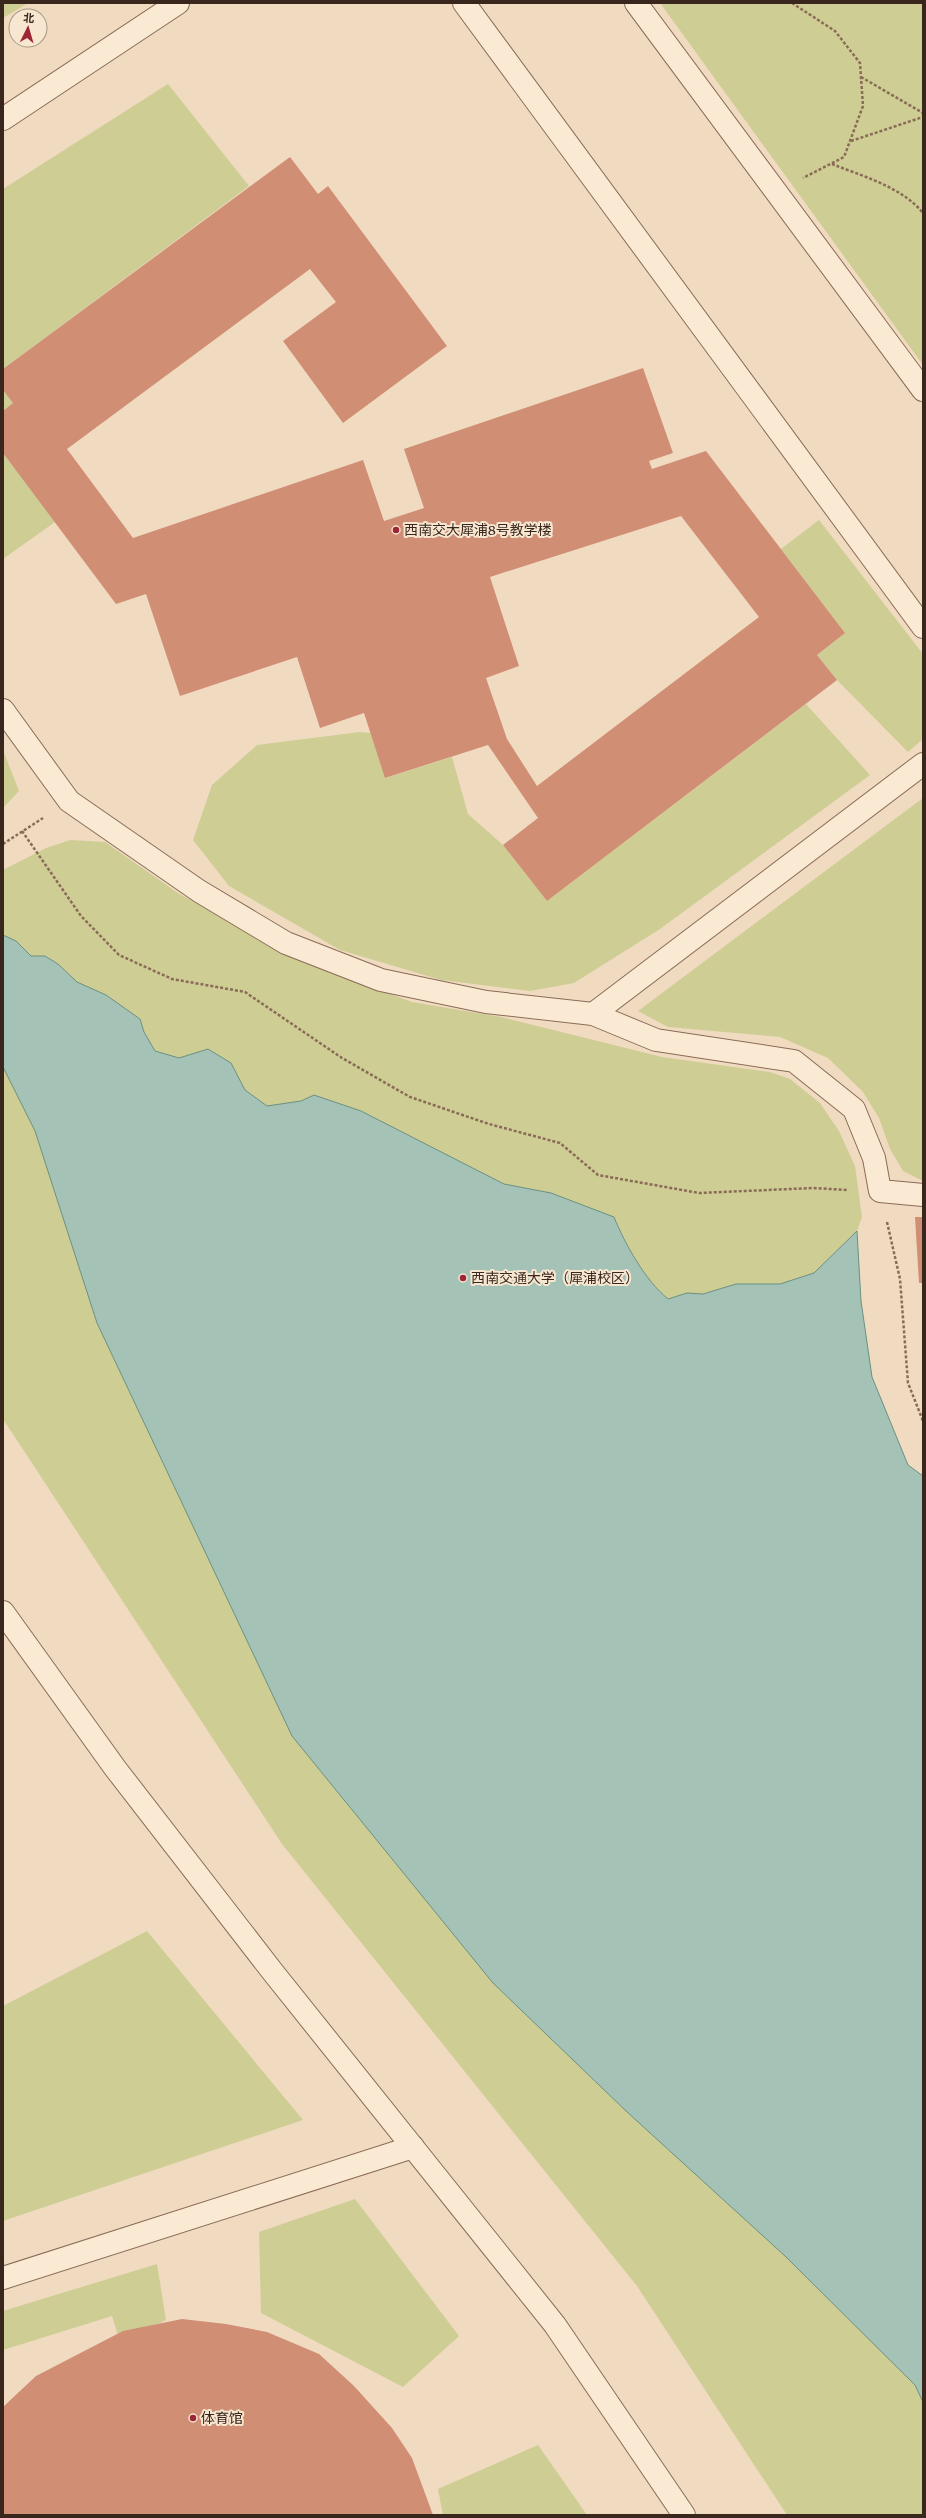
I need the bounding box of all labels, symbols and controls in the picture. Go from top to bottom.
north arrow [8,8,48,48]
text: 北 [23,9,35,25]
place label: 西南交大犀浦8号教学楼 [404,519,552,539]
marker: 西南交大犀浦8号教学楼 [391,525,401,535]
place label: 西南交通大学（犀浦校区） [471,1267,639,1287]
marker: 西南交通大学（犀浦校区） [458,1273,468,1283]
place label: 体育馆 [201,2407,243,2427]
marker: 体育馆 [188,2413,198,2423]

